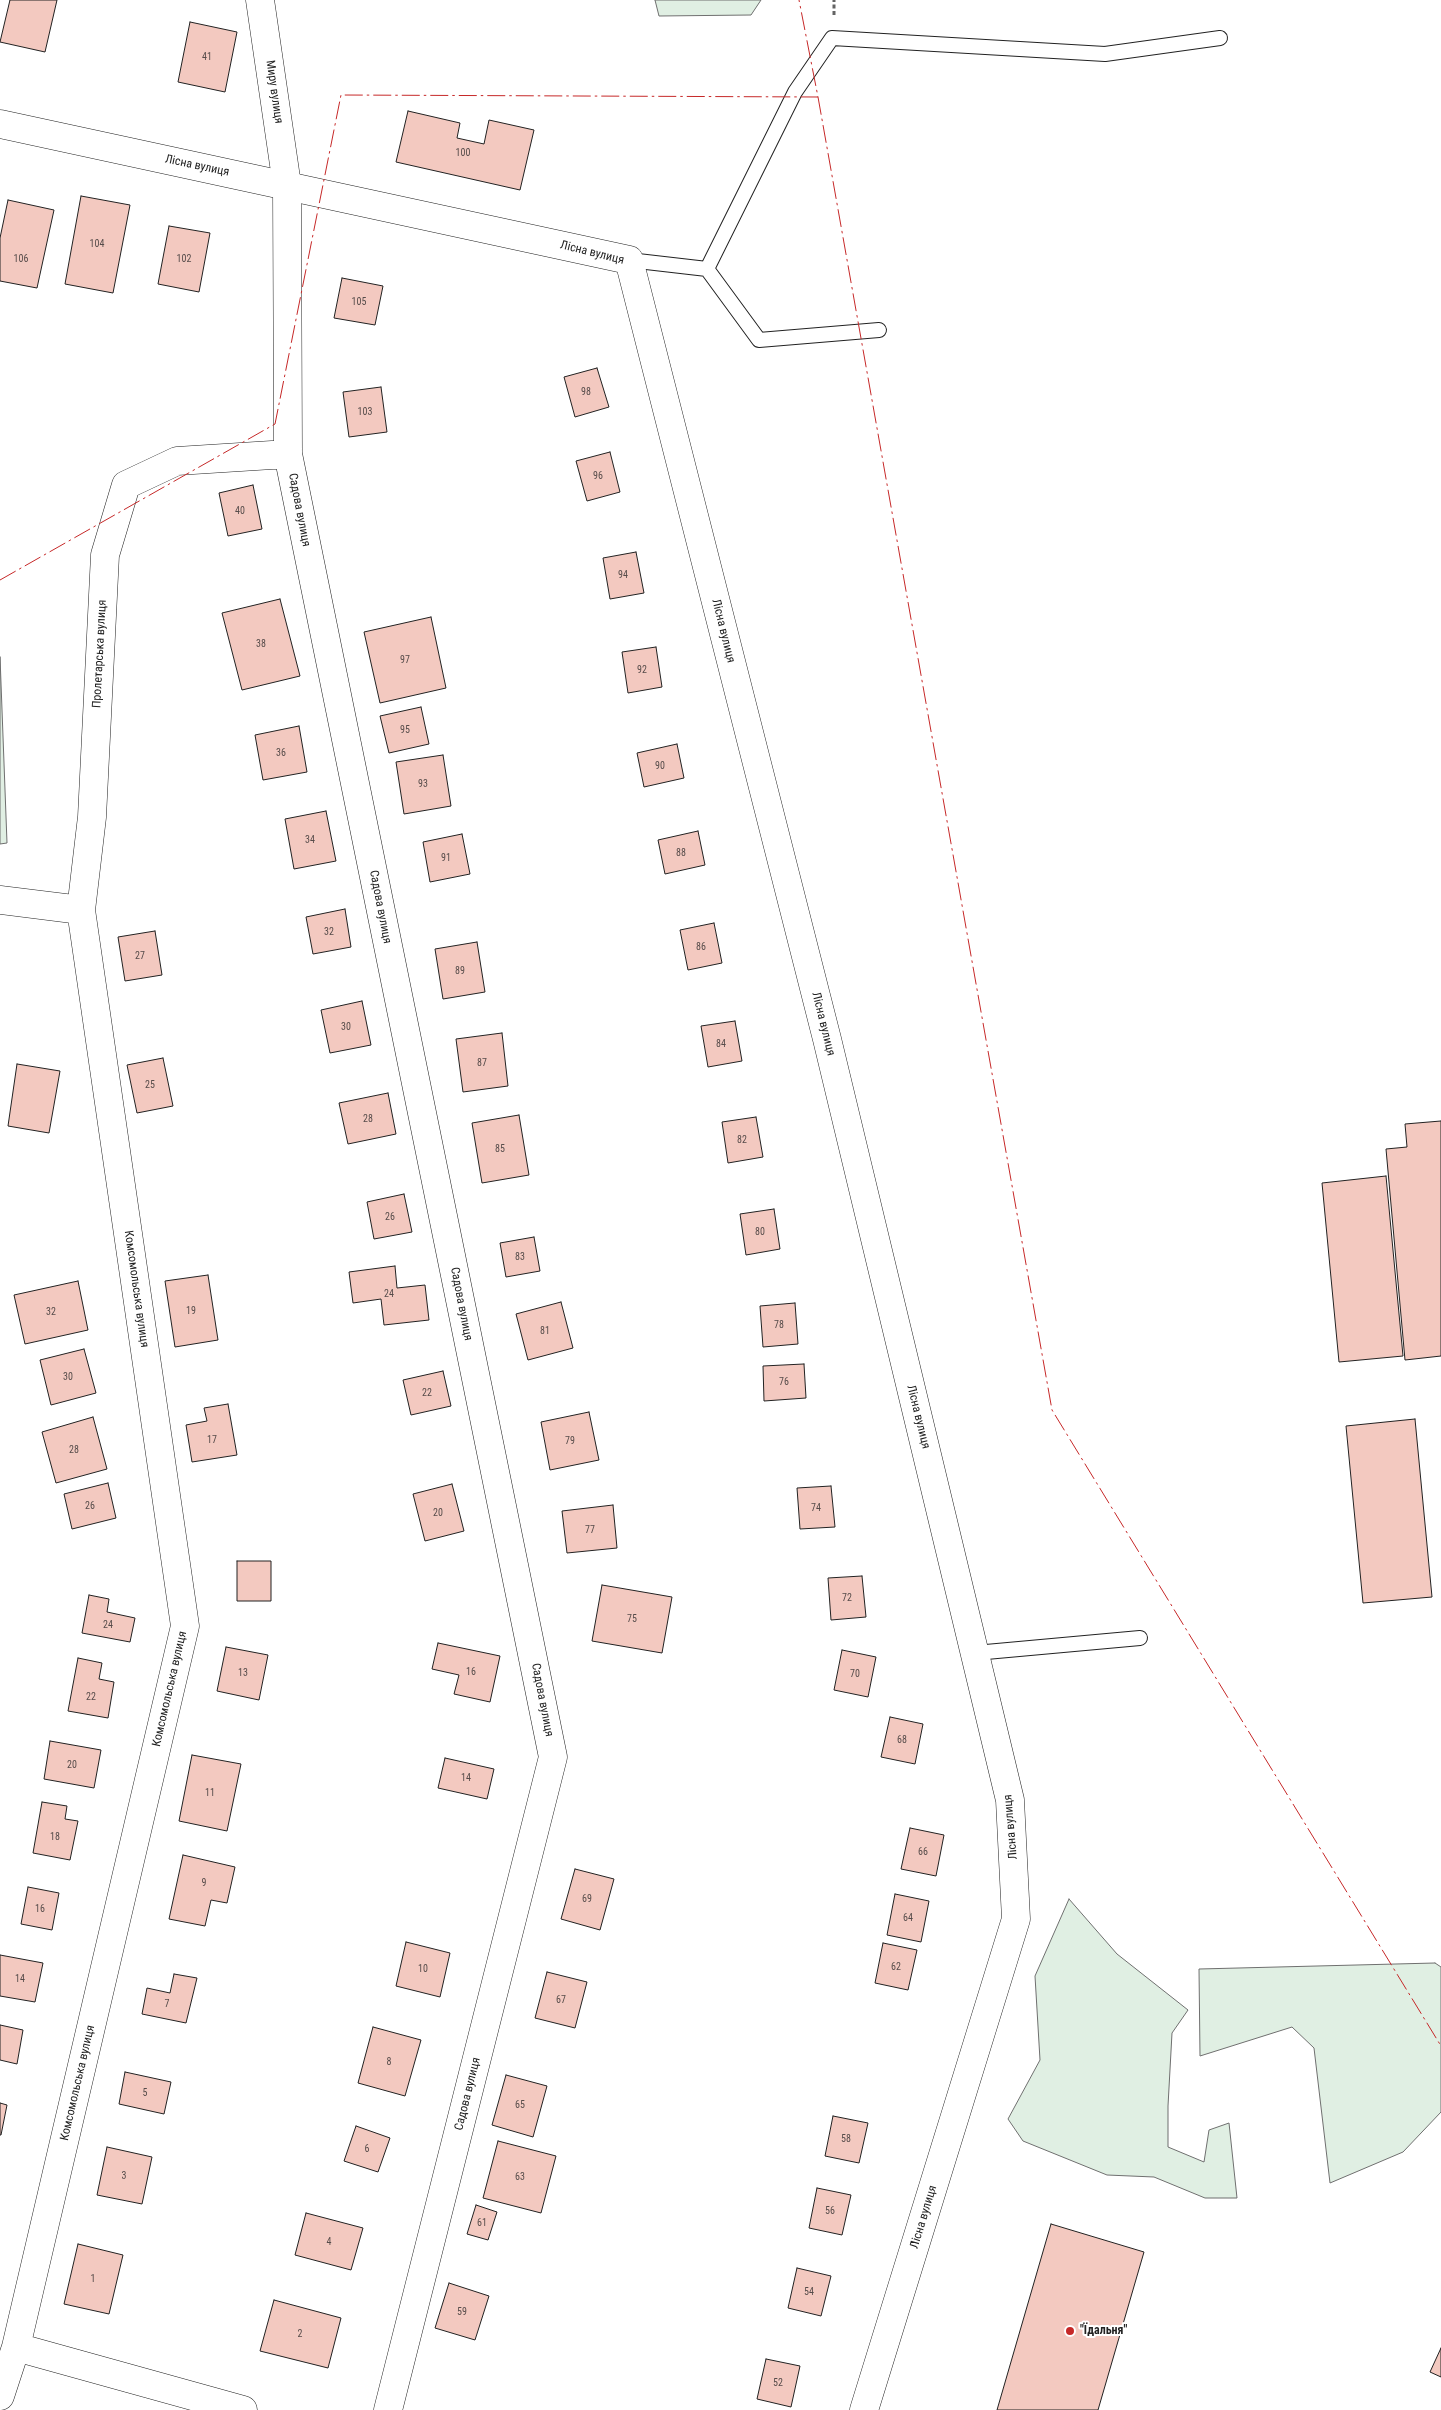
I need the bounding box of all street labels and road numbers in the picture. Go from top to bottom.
street label: Миру вулиця [262,59,286,125]
street label: Лісна вулиця [164,152,230,180]
street label: Лісна вулиця [559,238,625,268]
street label: Садова вулиця [285,472,313,548]
street label: Лісна вулиця [708,598,738,664]
street label: Пролетарська вулиця [90,600,110,708]
street label: Садова вулиця [366,869,394,945]
street label: Лісна вулиця [808,991,838,1057]
street label: Комсомольська вулиця [121,1230,151,1348]
street label: Садова вулиця [447,1266,475,1342]
street label: Лісна вулиця [903,1384,933,1450]
street label: Комсомольська вулиця [150,1630,190,1748]
street label: Садова вулиця [528,1662,556,1738]
street label: Лісна вулиця [1001,1794,1021,1860]
street label: Комсомольська вулиця [58,2024,98,2142]
street label: Садова вулиця [452,2056,484,2132]
street label: Лісна вулиця [908,2184,940,2250]

